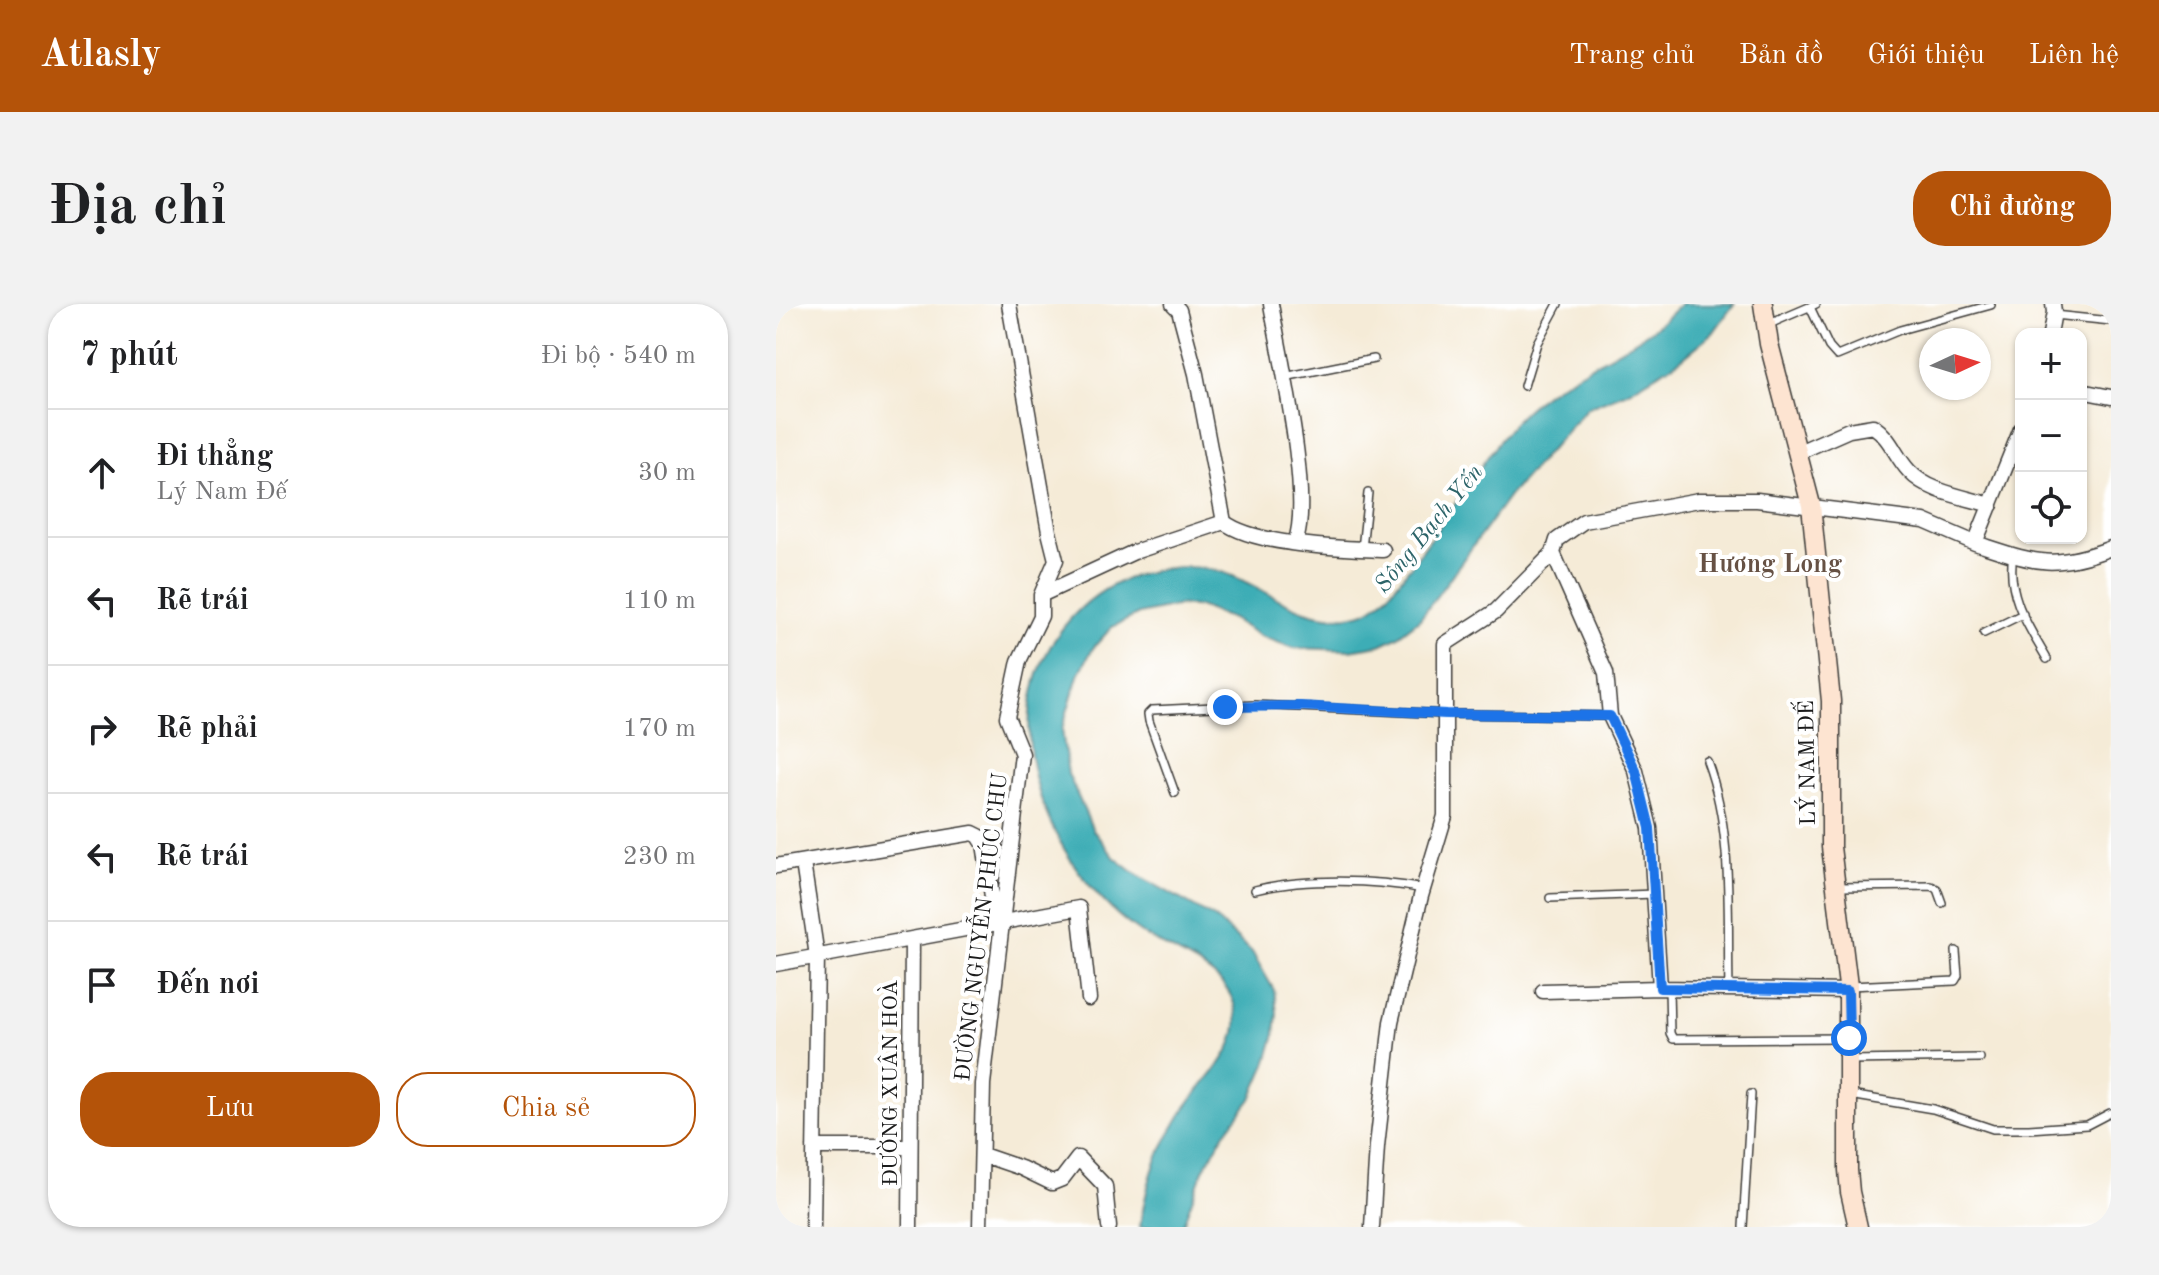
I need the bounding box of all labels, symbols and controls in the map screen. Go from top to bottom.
text: Atlasly [40,37,161,75]
text: Trang chủ [1569,42,1695,70]
text: Bản đồ [1739,42,1823,70]
text: Giới thiệu [1867,42,1985,70]
text: Liên hệ [2029,42,2119,70]
button: Chỉ đường [1913,171,2111,246]
text: Địa chỉ [48,180,227,236]
north arrow [1919,328,1991,400]
map controls [2015,328,2087,544]
button: + [2015,328,2087,400]
text: 7 phút [80,339,178,373]
text: Đi bộ · 540 m [541,343,696,369]
button: − [2015,400,2087,472]
text: Đi thẳng [156,442,273,472]
icon: ahead [80,451,124,495]
text: 30 m [638,460,696,486]
water label: Sông Bạch Yến [1371,460,1489,598]
button: locate [2015,472,2087,544]
text: Lý Nam Đế [156,479,287,505]
district label: Hương Long [1698,552,1843,578]
icon: left [80,579,124,623]
text: Rẽ trái [156,586,249,616]
text: 110 m [623,588,696,614]
route end [1207,689,1243,725]
street label: LÝ NAM ĐẾ [1791,700,1820,826]
icon: right [80,707,124,751]
text: Rẽ phải [156,714,258,744]
text: 170 m [623,716,696,742]
street label: ĐƯỜNG NGUYỄN PHÚC CHU [946,771,1012,1082]
icon: left [80,835,124,879]
text: Rẽ trái [156,842,249,872]
text: 230 m [623,844,696,870]
icon: arrive [80,963,124,1007]
text: Đến nơi [156,970,260,1000]
street label: ĐƯỜNG XUÂN HOÀ [876,980,902,1186]
route start [1831,1020,1867,1056]
button: Lưu [80,1072,380,1147]
button: Chia sẻ [396,1072,696,1147]

